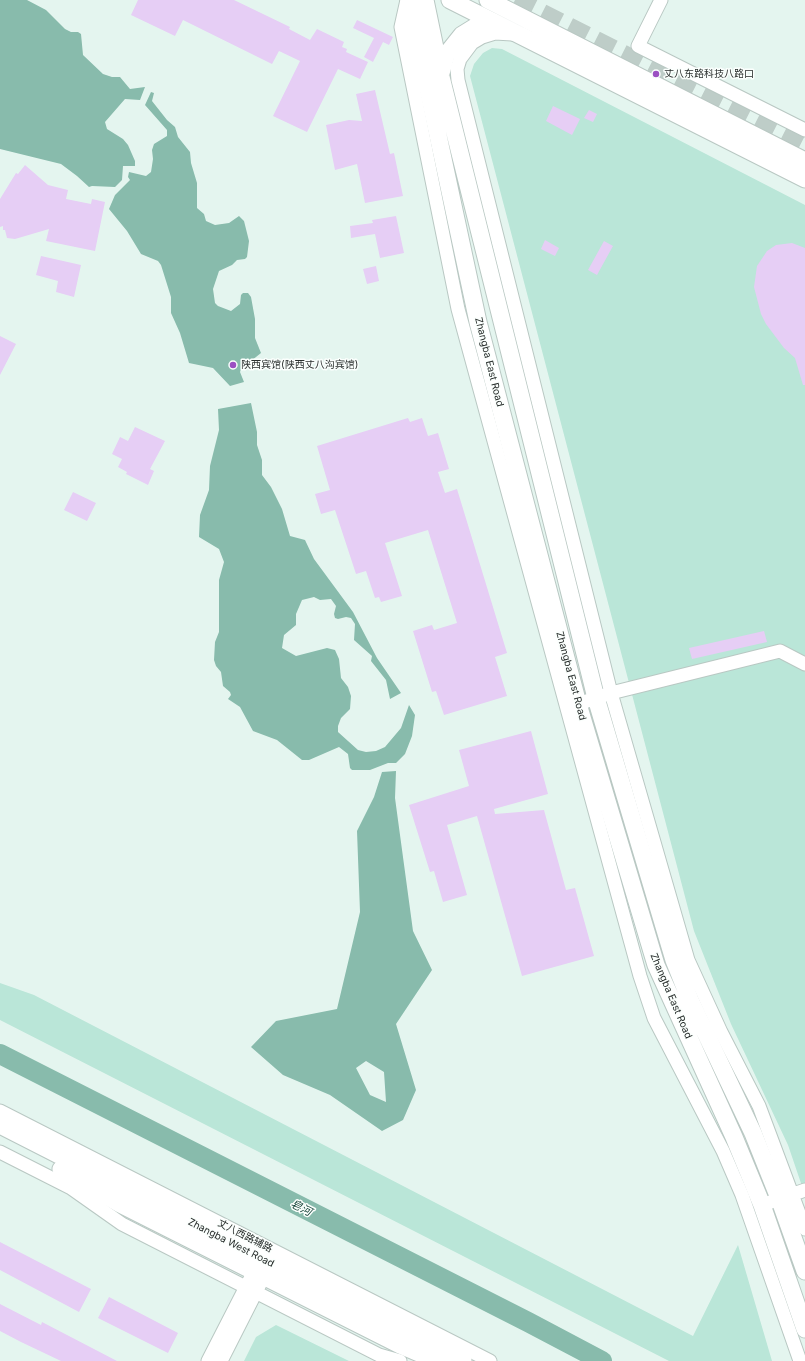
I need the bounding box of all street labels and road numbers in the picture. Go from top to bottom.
street label: Zhangba East Road [472,316,506,408]
street label: Zhangba East Road [553,630,589,722]
street label: Zhangba East Road [648,951,694,1041]
street label: Zhangba West Road [186,1216,276,1270]
street label: 丈八西路辅路 [216,1217,274,1255]

